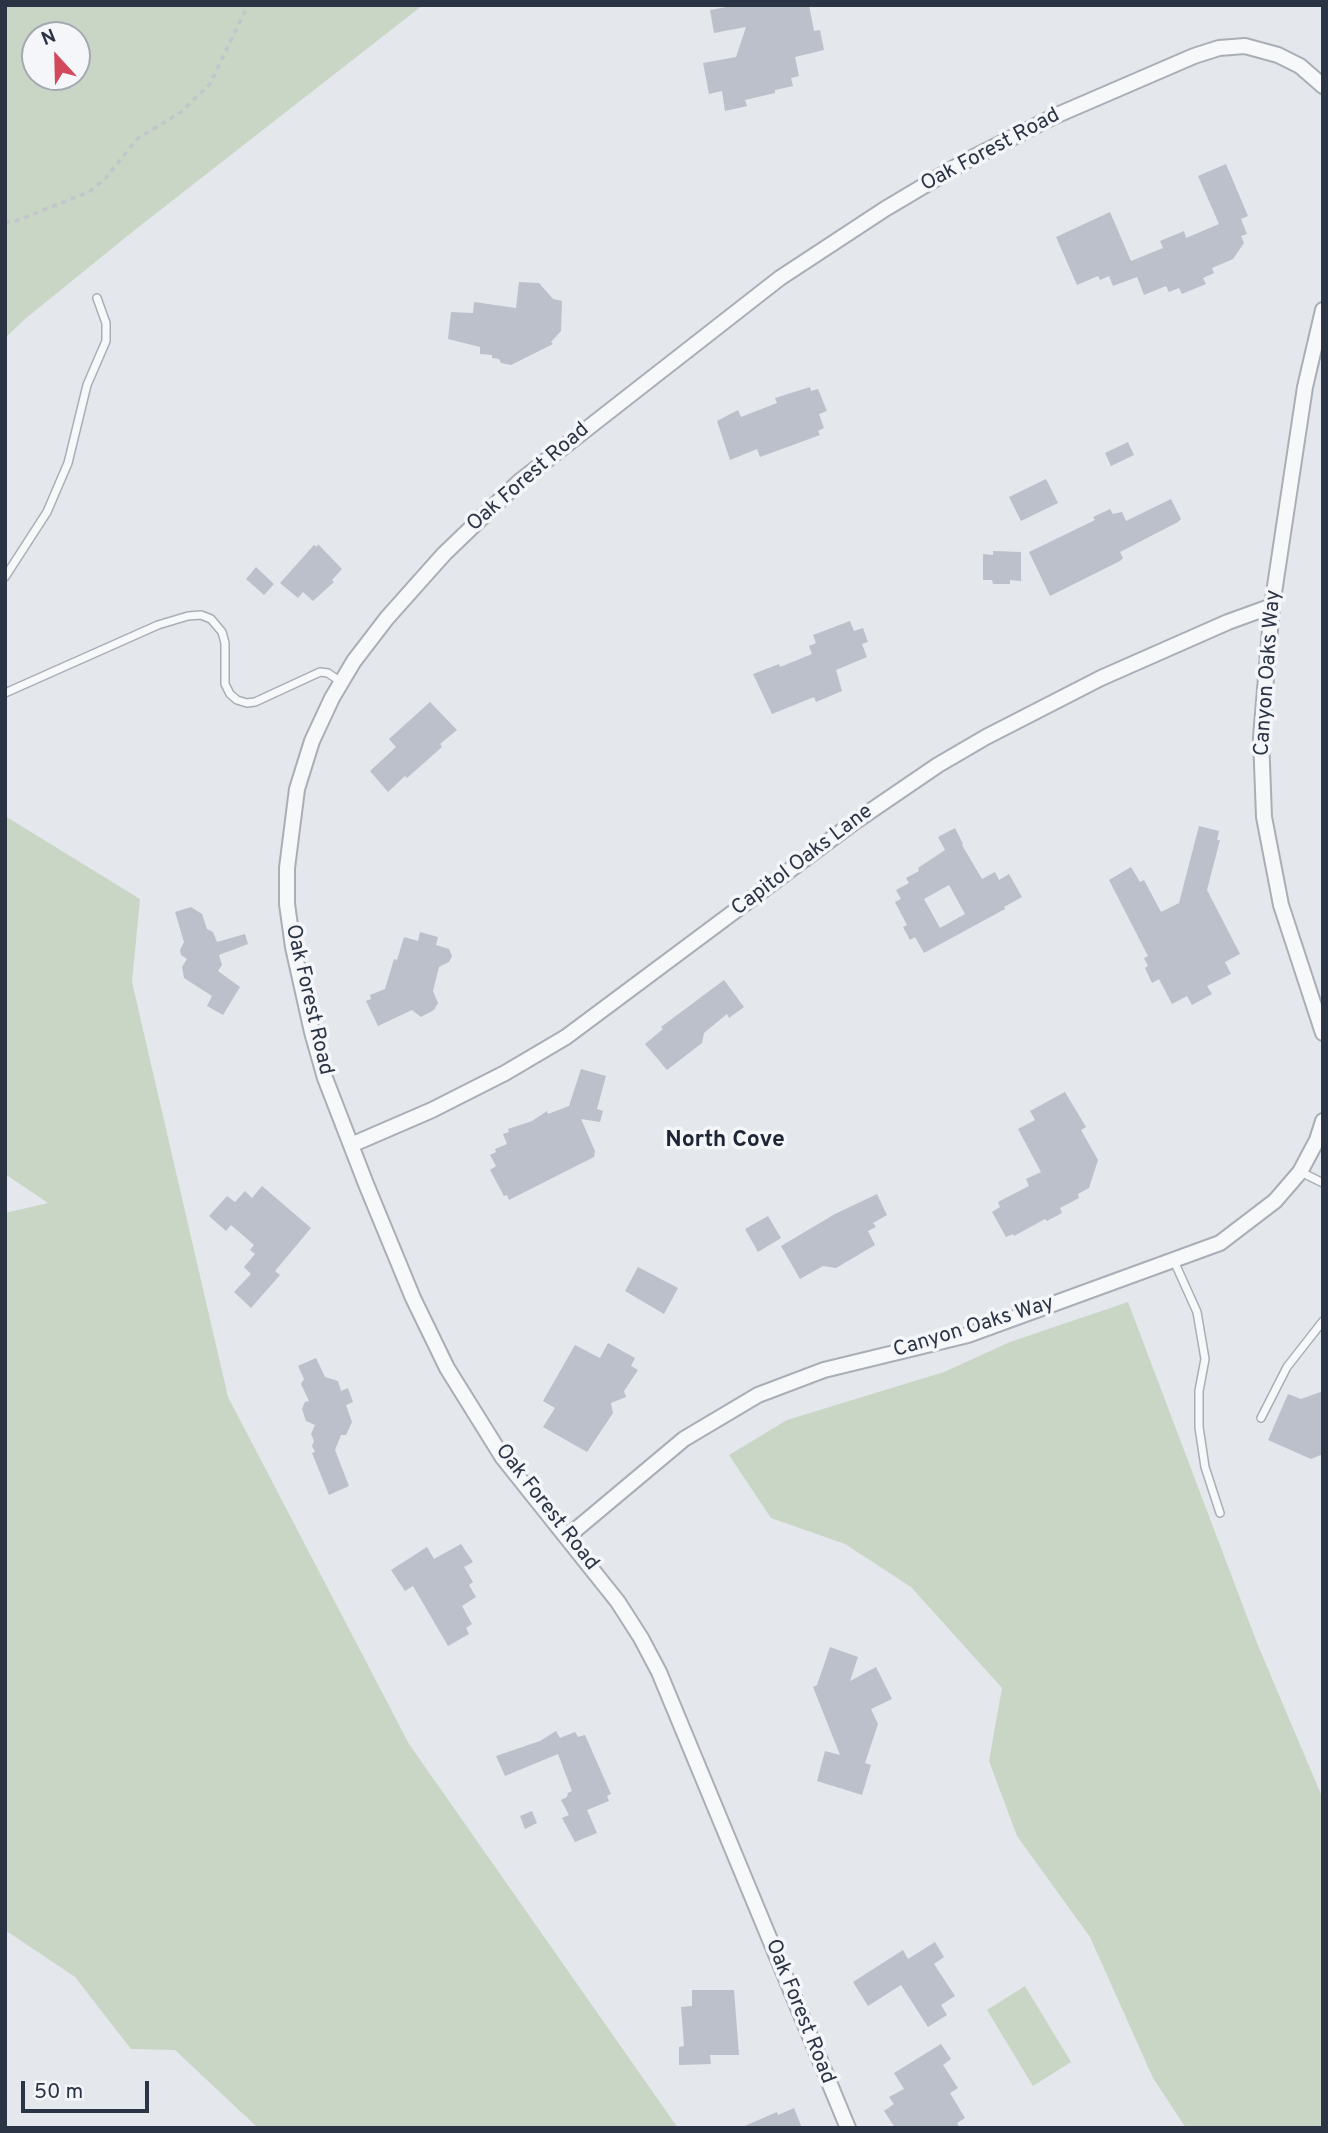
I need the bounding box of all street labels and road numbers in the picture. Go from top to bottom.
street label: Oak Forest Road [917,104,1065,198]
street label: Oak Forest Road [463,418,595,538]
street label: Canyon Oaks Way [1251,589,1287,757]
street label: Capitol Oaks Lane [728,800,878,922]
street label: Oak Forest Road [278,922,338,1078]
street label: Canyon Oaks Way [891,1292,1057,1364]
street label: Oak Forest Road [489,1440,603,1576]
street label: Oak Forest Road [759,1936,839,2088]

